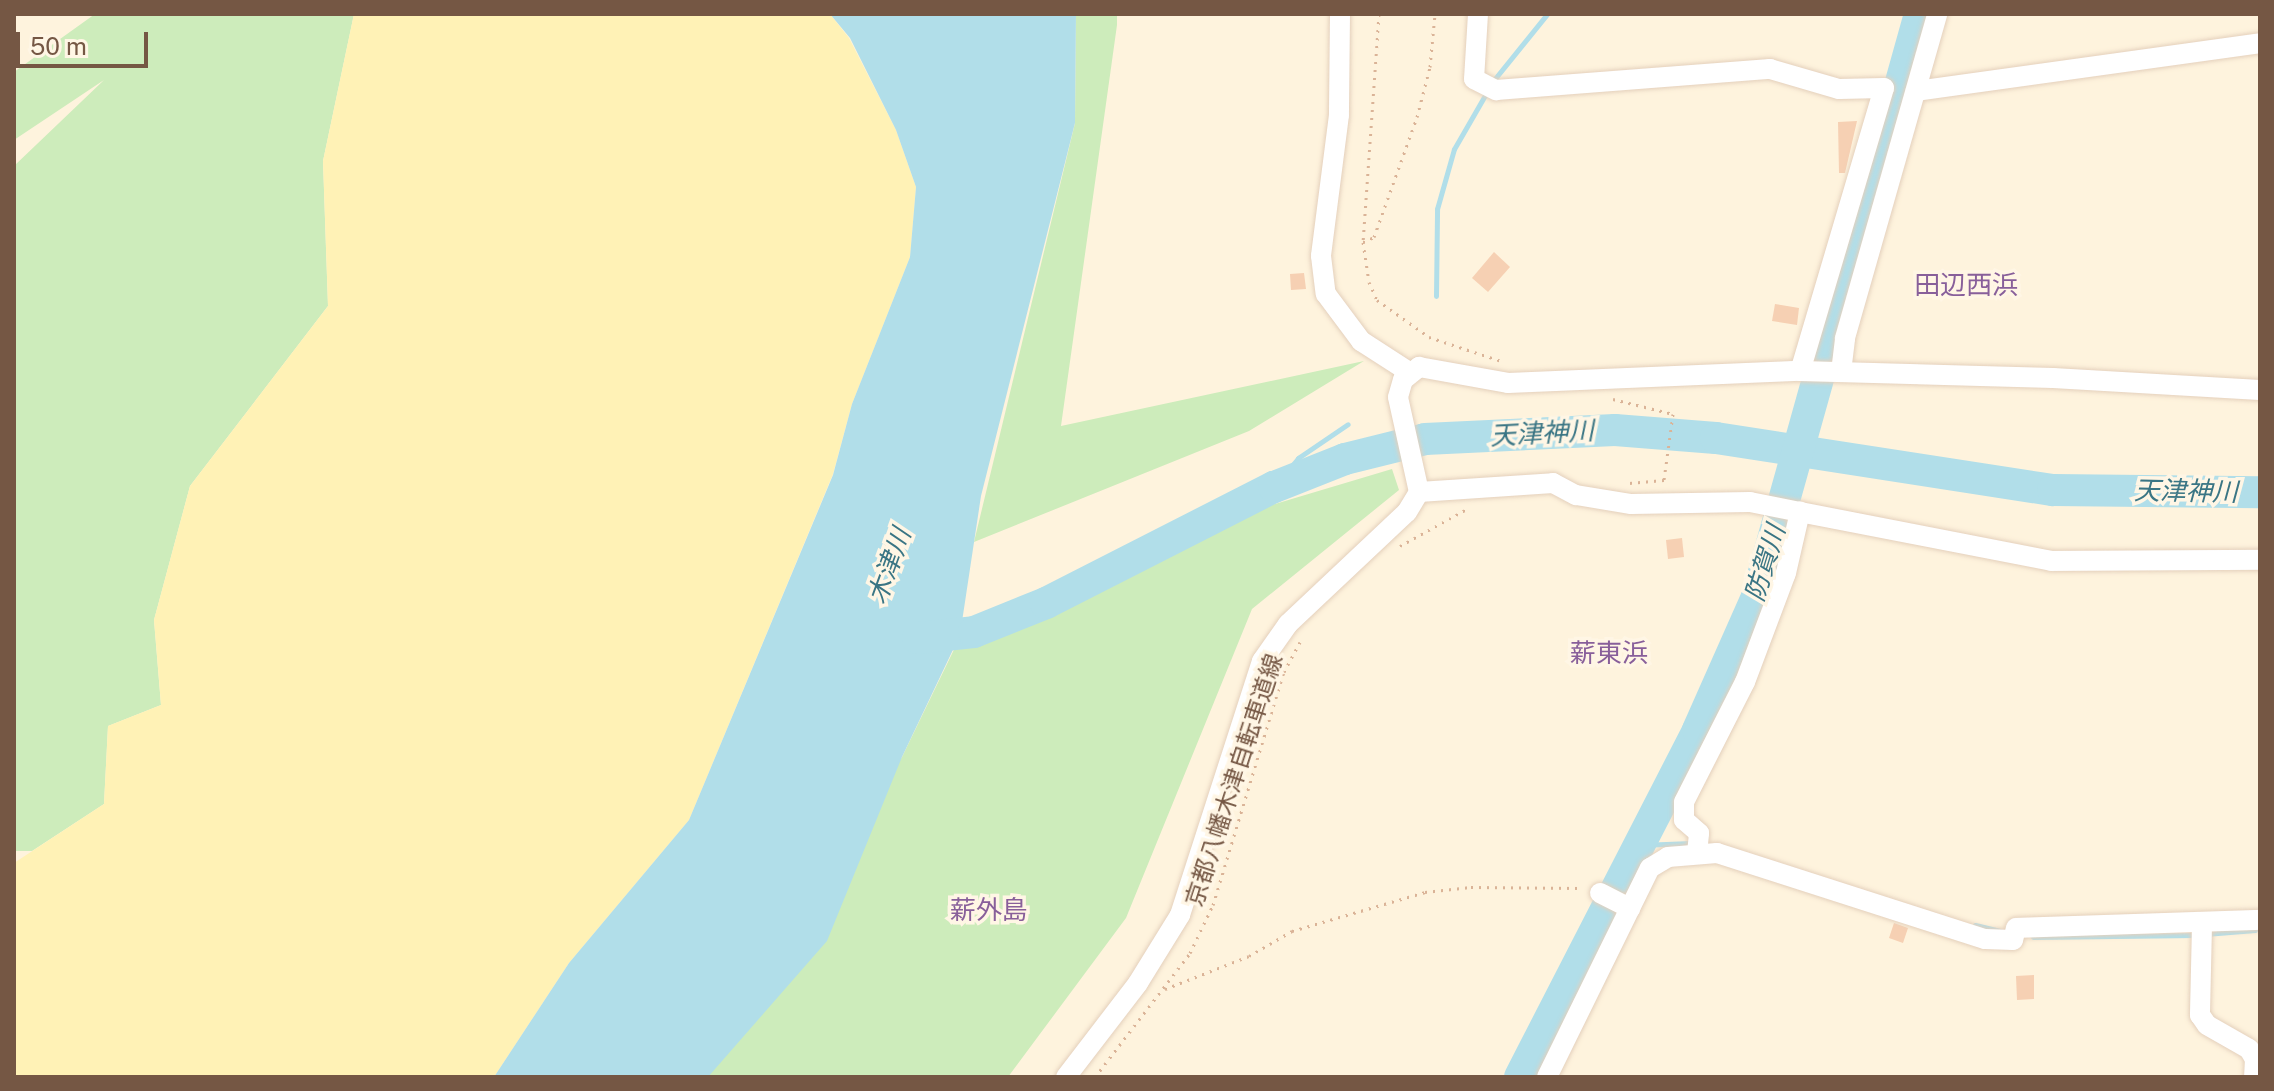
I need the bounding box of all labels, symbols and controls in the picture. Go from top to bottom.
scale bar [20,16,152,66]
text: 50 m [30,32,87,60]
district label: 田辺西浜 [1914,269,2018,301]
water label: 天津神川 [1489,415,1595,451]
water label: 天津神川 [2134,474,2238,508]
water label: 防賀川 [1739,521,1791,605]
water label: 木津川 [861,524,917,608]
district label: 薪東浜 [1570,637,1648,669]
street label: 京都八幡木津自転車道線 [1180,650,1288,910]
district label: 薪外島 [950,894,1028,926]

